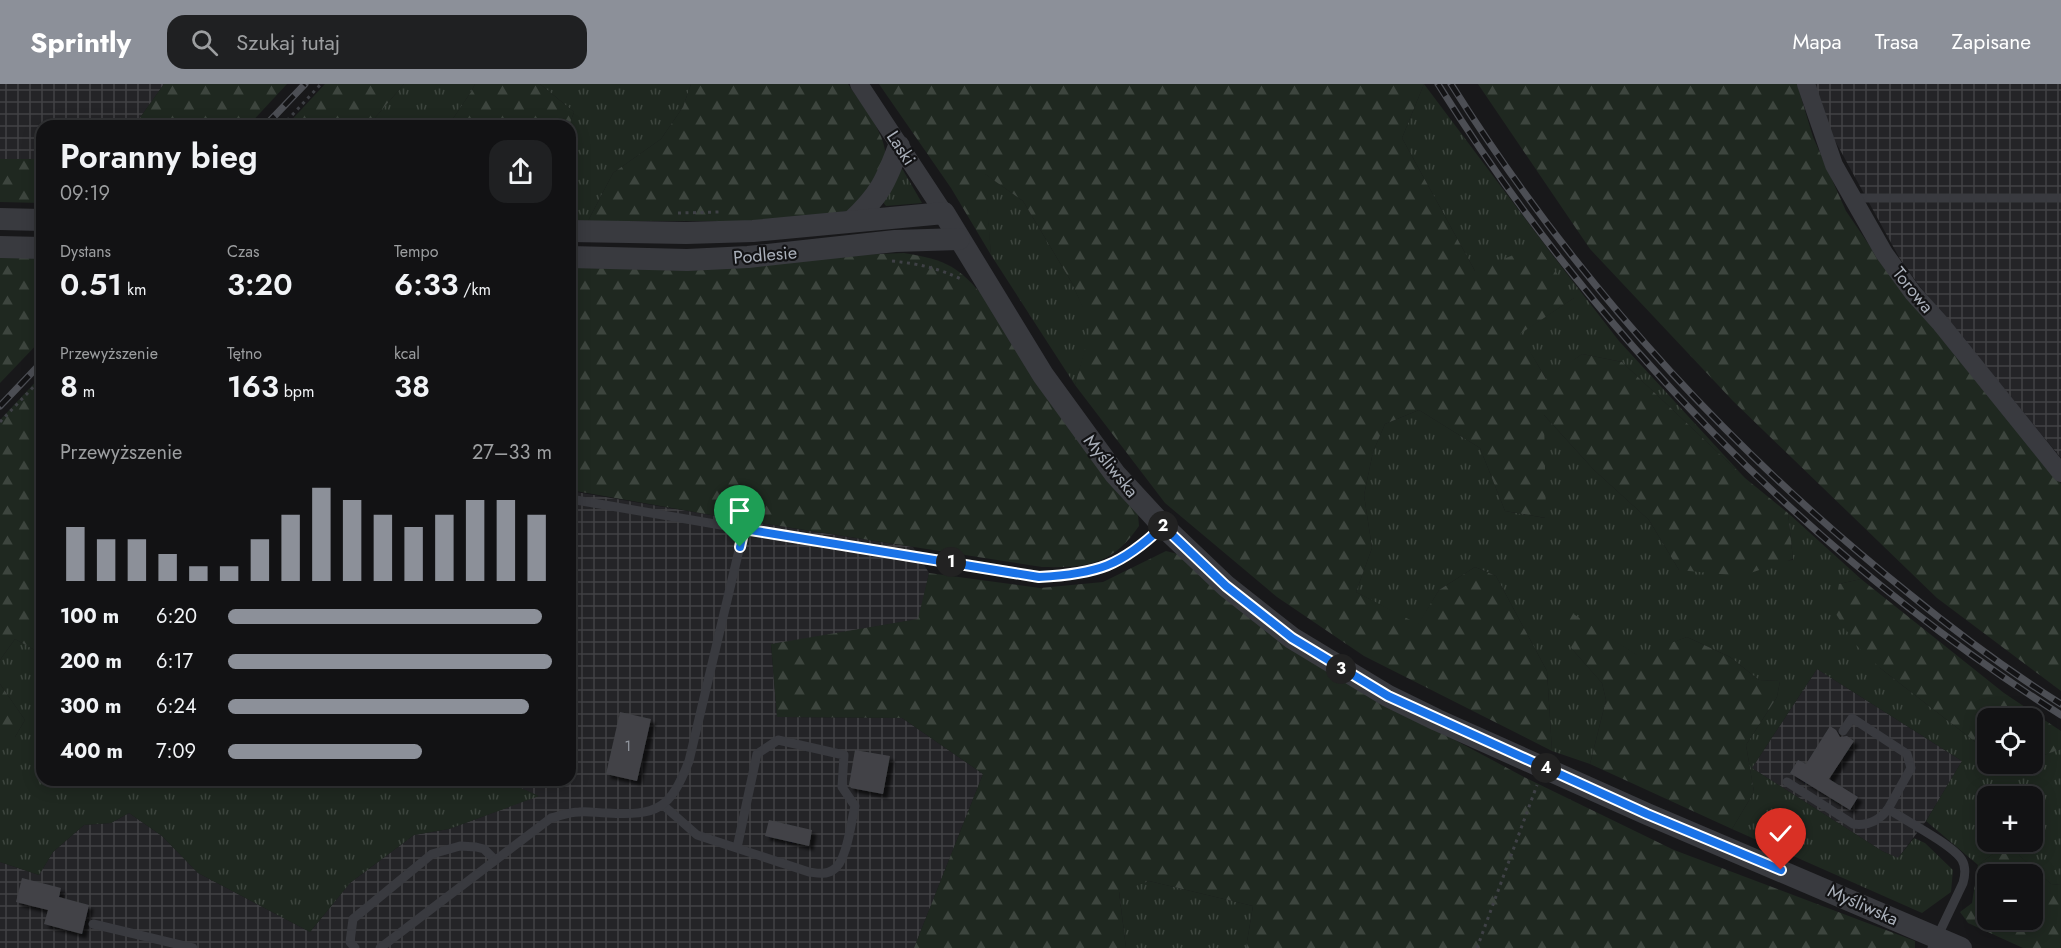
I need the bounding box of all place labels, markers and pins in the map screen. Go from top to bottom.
pin [714,485,765,547]
pin: 2 [1148,511,1178,541]
pin: 1 [936,547,966,577]
pin: 3 [1326,654,1356,684]
pin: 4 [1531,753,1561,783]
pin [1755,808,1806,870]

